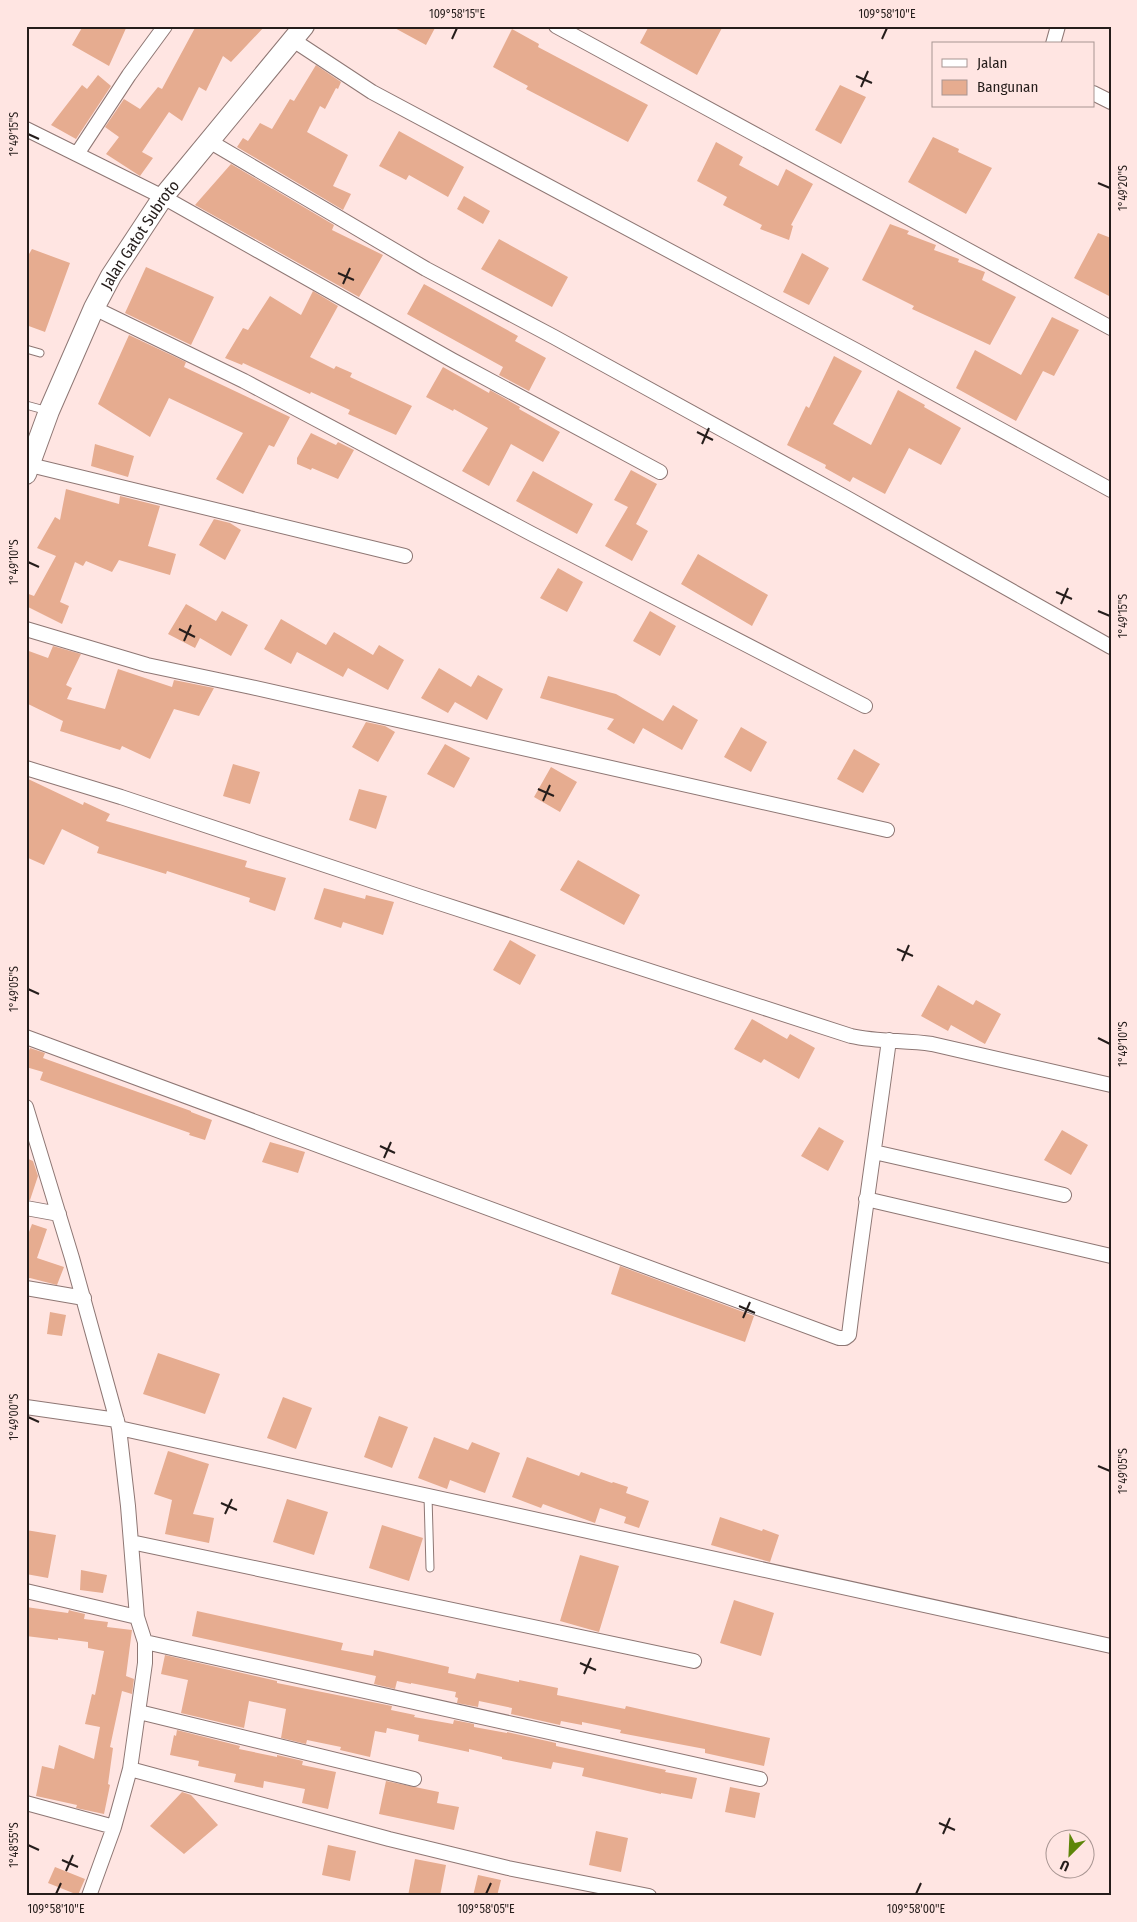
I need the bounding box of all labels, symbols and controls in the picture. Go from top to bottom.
text: 109°58'15"E [429,7,485,21]
text: 109°58'10"E [858,7,916,21]
legend [932,42,1094,108]
text: Jalan [977,54,1007,72]
text: Bangunan [977,78,1038,96]
text: 1°49'15"S [7,112,21,156]
text: 1°49'20"S [1116,165,1130,211]
street label: Jalan Gatot Subroto [96,176,183,292]
text: 1°49'10"S [7,539,21,585]
text: 1°49'15"S [1116,594,1130,638]
text: 1°49'05"S [7,966,21,1012]
text: 1°49'10"S [1116,1021,1130,1067]
text: 1°49'00"S [7,1394,21,1440]
text: 1°49'05"S [1116,1448,1130,1494]
text: 1°48'55"S [7,1822,21,1868]
north arrow [1044,1830,1094,1880]
text: U [1058,1856,1072,1875]
text: 109°58'10"E [27,1902,85,1916]
text: 109°58'05"E [457,1902,515,1916]
text: 109°58'00"E [887,1902,946,1916]

